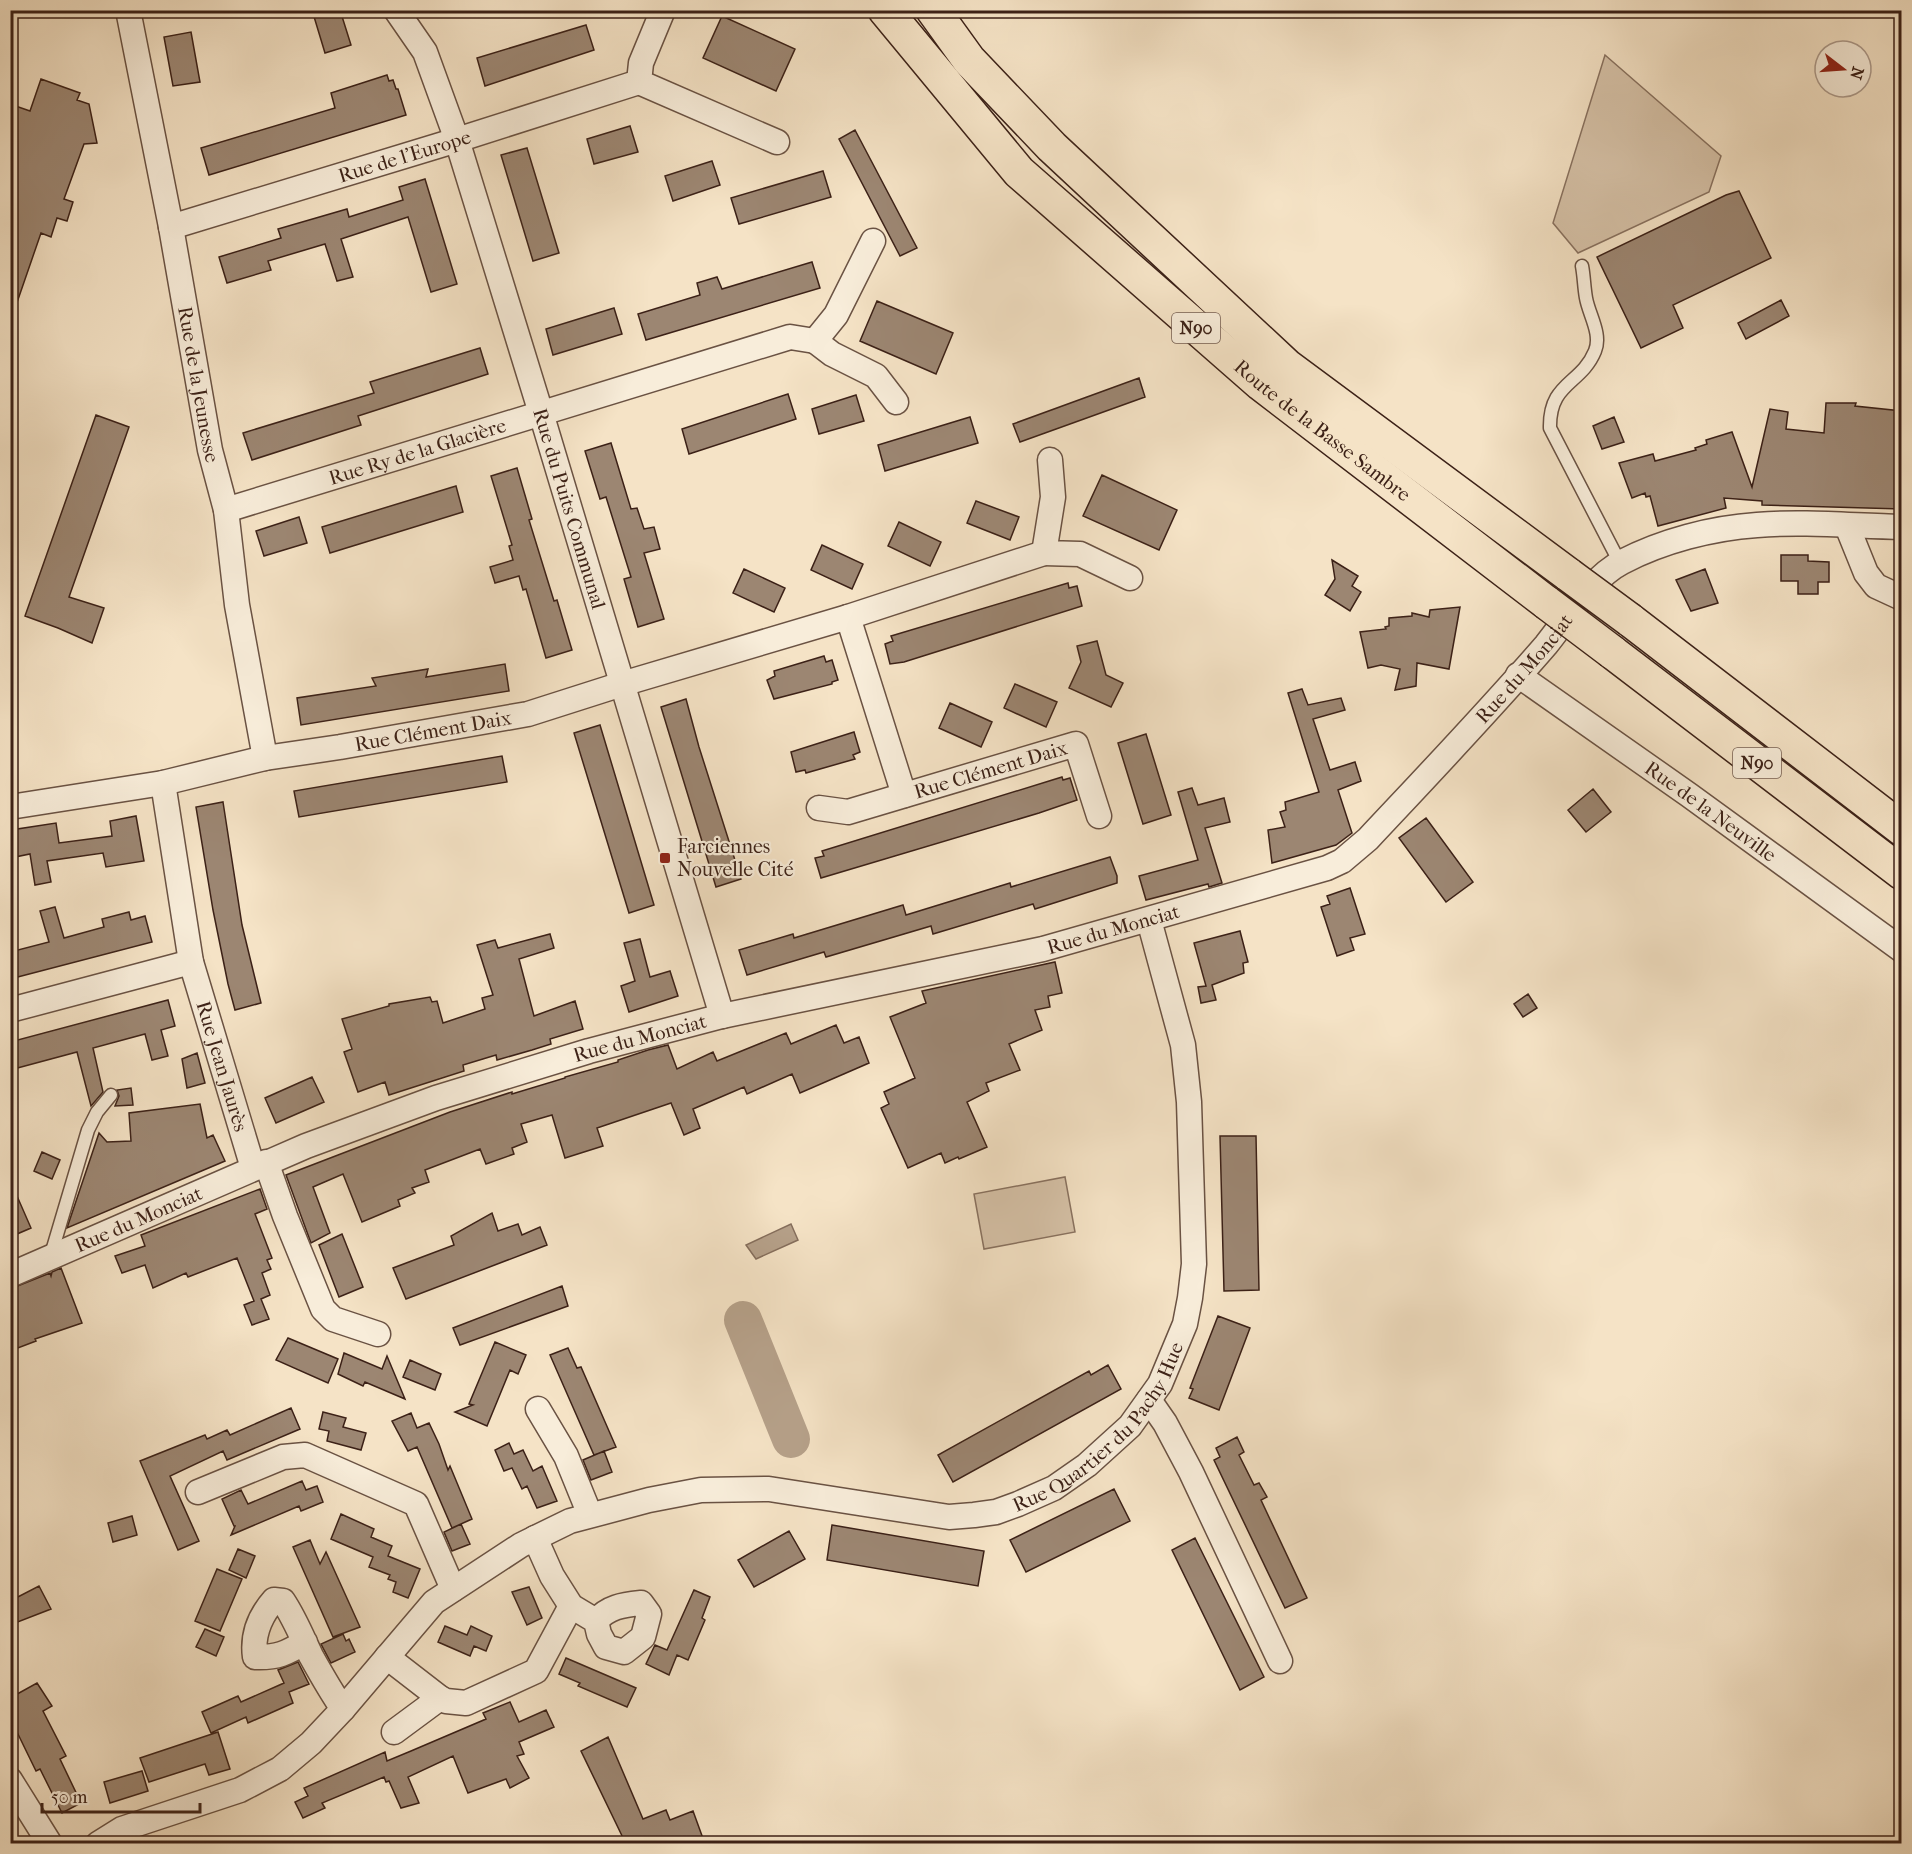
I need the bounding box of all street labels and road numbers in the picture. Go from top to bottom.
street label: Rue de l'Europe [336,125,474,187]
street label: Rue de la Jeunesse [173,305,224,465]
road number: N90 [1172,313,1220,343]
street label: Route de la Basse Sambre [1229,355,1415,506]
street label: Rue du Puits Communal [528,405,610,612]
street label: Rue Ry de la Glacière [326,414,509,490]
street label: Rue du Monciat [1471,610,1577,728]
street label: Rue Clément Daix [353,706,514,756]
street label: Rue Clément Daix [911,736,1071,804]
road number: N90 [1733,748,1781,778]
street label: Rue de la Neuville [1640,757,1781,867]
street label: Rue du Monciat [1044,900,1182,959]
street label: Rue Jean Jaurès [191,998,252,1134]
street label: Rue du Monciat [571,1010,709,1067]
street label: Rue du Monciat [71,1182,206,1257]
street label: Rue Quartier du Pachy Hue [1009,1339,1188,1517]

